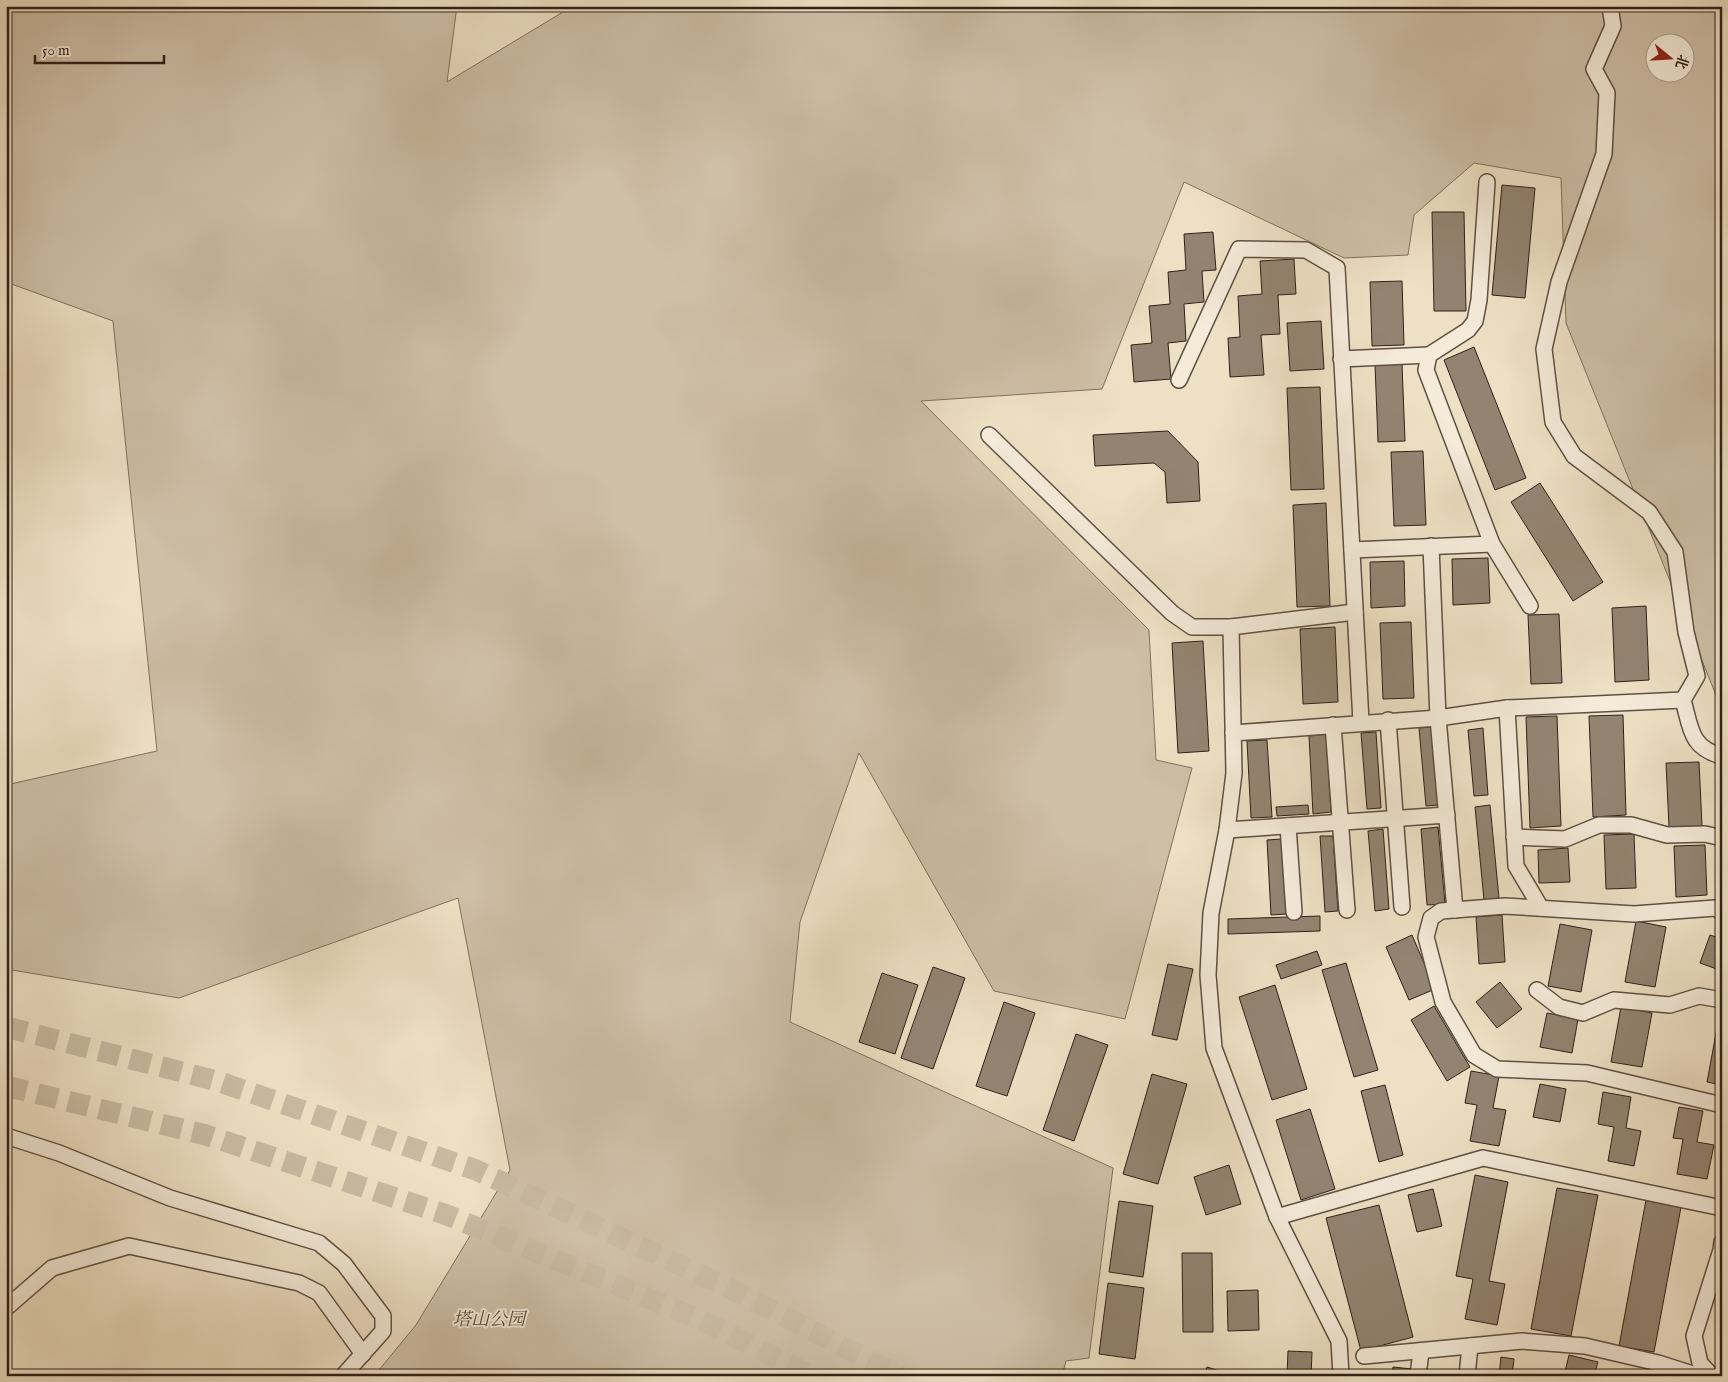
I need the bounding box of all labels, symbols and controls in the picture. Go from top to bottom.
scale bar [35,32,164,64]
north arrow [1646,32,1696,82]
text: 50 m [42,41,70,60]
text: 北 [1671,52,1692,71]
park label: 塔山公园 [453,1309,528,1332]

